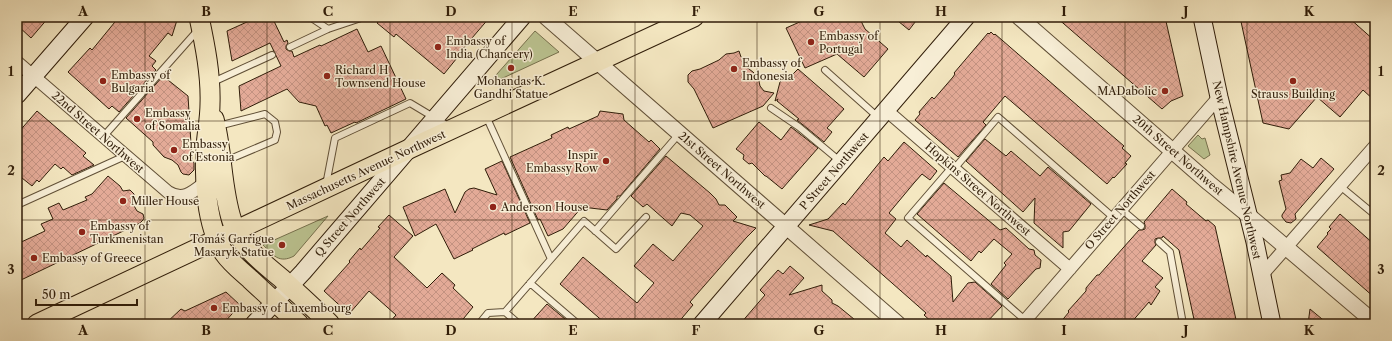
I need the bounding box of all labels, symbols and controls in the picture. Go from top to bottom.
text: A [77,3,89,19]
text: B [201,3,211,19]
text: C [323,3,333,19]
text: D [445,3,457,19]
text: E [568,3,578,19]
text: F [692,3,701,19]
text: G [813,3,825,19]
text: H [935,3,947,19]
text: I [1061,3,1067,19]
text: J [1181,3,1189,19]
text: K [1304,3,1315,19]
place label: Embassy of Portugal [819,29,880,56]
place label: Embassy of India (Chancery) [446,34,533,61]
marker: Embassy of Portugal [806,37,816,47]
marker: Embassy of India (Chancery) [433,42,443,52]
place label: Embassy of Indonesia [742,56,803,83]
text: 1 [8,63,14,79]
place label: Richard H Townsend House [335,63,426,90]
marker: Mohandas K. Gandhi Statue [506,63,516,73]
text: 1 [1378,63,1384,79]
marker: Embassy of Indonesia [729,64,739,74]
place label: Embassy of Bulgaria [111,68,172,95]
marker: Richard H Townsend House [322,71,332,81]
place label: Mohandas K. Gandhi Statue [474,74,548,101]
marker: Embassy of Bulgaria [98,76,108,86]
marker: Strauss Building [1288,76,1298,86]
street label: New Hampshire Avenue Northwest [1210,79,1264,261]
place label: MADabolic [1097,84,1157,98]
marker: MADabolic [1160,86,1170,96]
place label: Strauss Building [1251,87,1335,101]
street label: 22nd Street Northwest [49,88,147,176]
place label: Embassy of Somalia [145,106,201,133]
street label: 20th Street Northwest [1130,112,1226,198]
marker: Embassy of Somalia [132,114,142,124]
street label: Massachusetts Avenue Northwest [284,127,448,213]
street label: 21st Street Northwest [676,128,769,212]
street label: P Street Northwest [796,129,872,213]
place label: Embassy of Estonia [182,137,235,164]
street label: Hopkins Street Northwest [922,139,1034,239]
marker: Embassy of Estonia [169,145,179,155]
place label: Inspīr Embassy Row [526,148,599,175]
marker: Inspīr Embassy Row [601,156,611,166]
text: 2 [7,162,15,178]
text: 2 [1377,162,1385,178]
street label: O Street Northwest [1082,167,1158,252]
street label: Q Street Northwest [312,174,388,259]
place label: Miller House [131,194,199,208]
marker: Miller House [118,196,128,206]
place label: Anderson House [500,200,589,214]
marker: Anderson House [488,202,498,212]
place label: Embassy of Turkmenistan [90,219,164,246]
marker: Embassy of Turkmenistan [77,227,87,237]
place label: Tomáš Garrigue Masaryk Statue [190,232,274,259]
marker: Tomáš Garrigue Masaryk Statue [277,240,287,250]
place label: Embassy of Greece [42,251,142,265]
marker: Embassy of Greece [29,253,39,263]
text: 3 [7,261,15,277]
text: 3 [1377,261,1385,277]
scale bar [36,281,137,307]
text: 50 m [42,287,71,302]
place label: Embassy of Luxembourg [222,301,351,315]
marker: Embassy of Luxembourg [209,303,219,313]
text: A [77,322,89,338]
text: B [201,322,211,338]
text: C [323,322,333,338]
text: D [445,322,457,338]
text: E [568,322,578,338]
text: F [692,322,701,338]
text: G [813,322,825,338]
text: H [935,322,947,338]
text: I [1061,322,1067,338]
text: J [1181,322,1189,338]
text: K [1304,322,1315,338]

